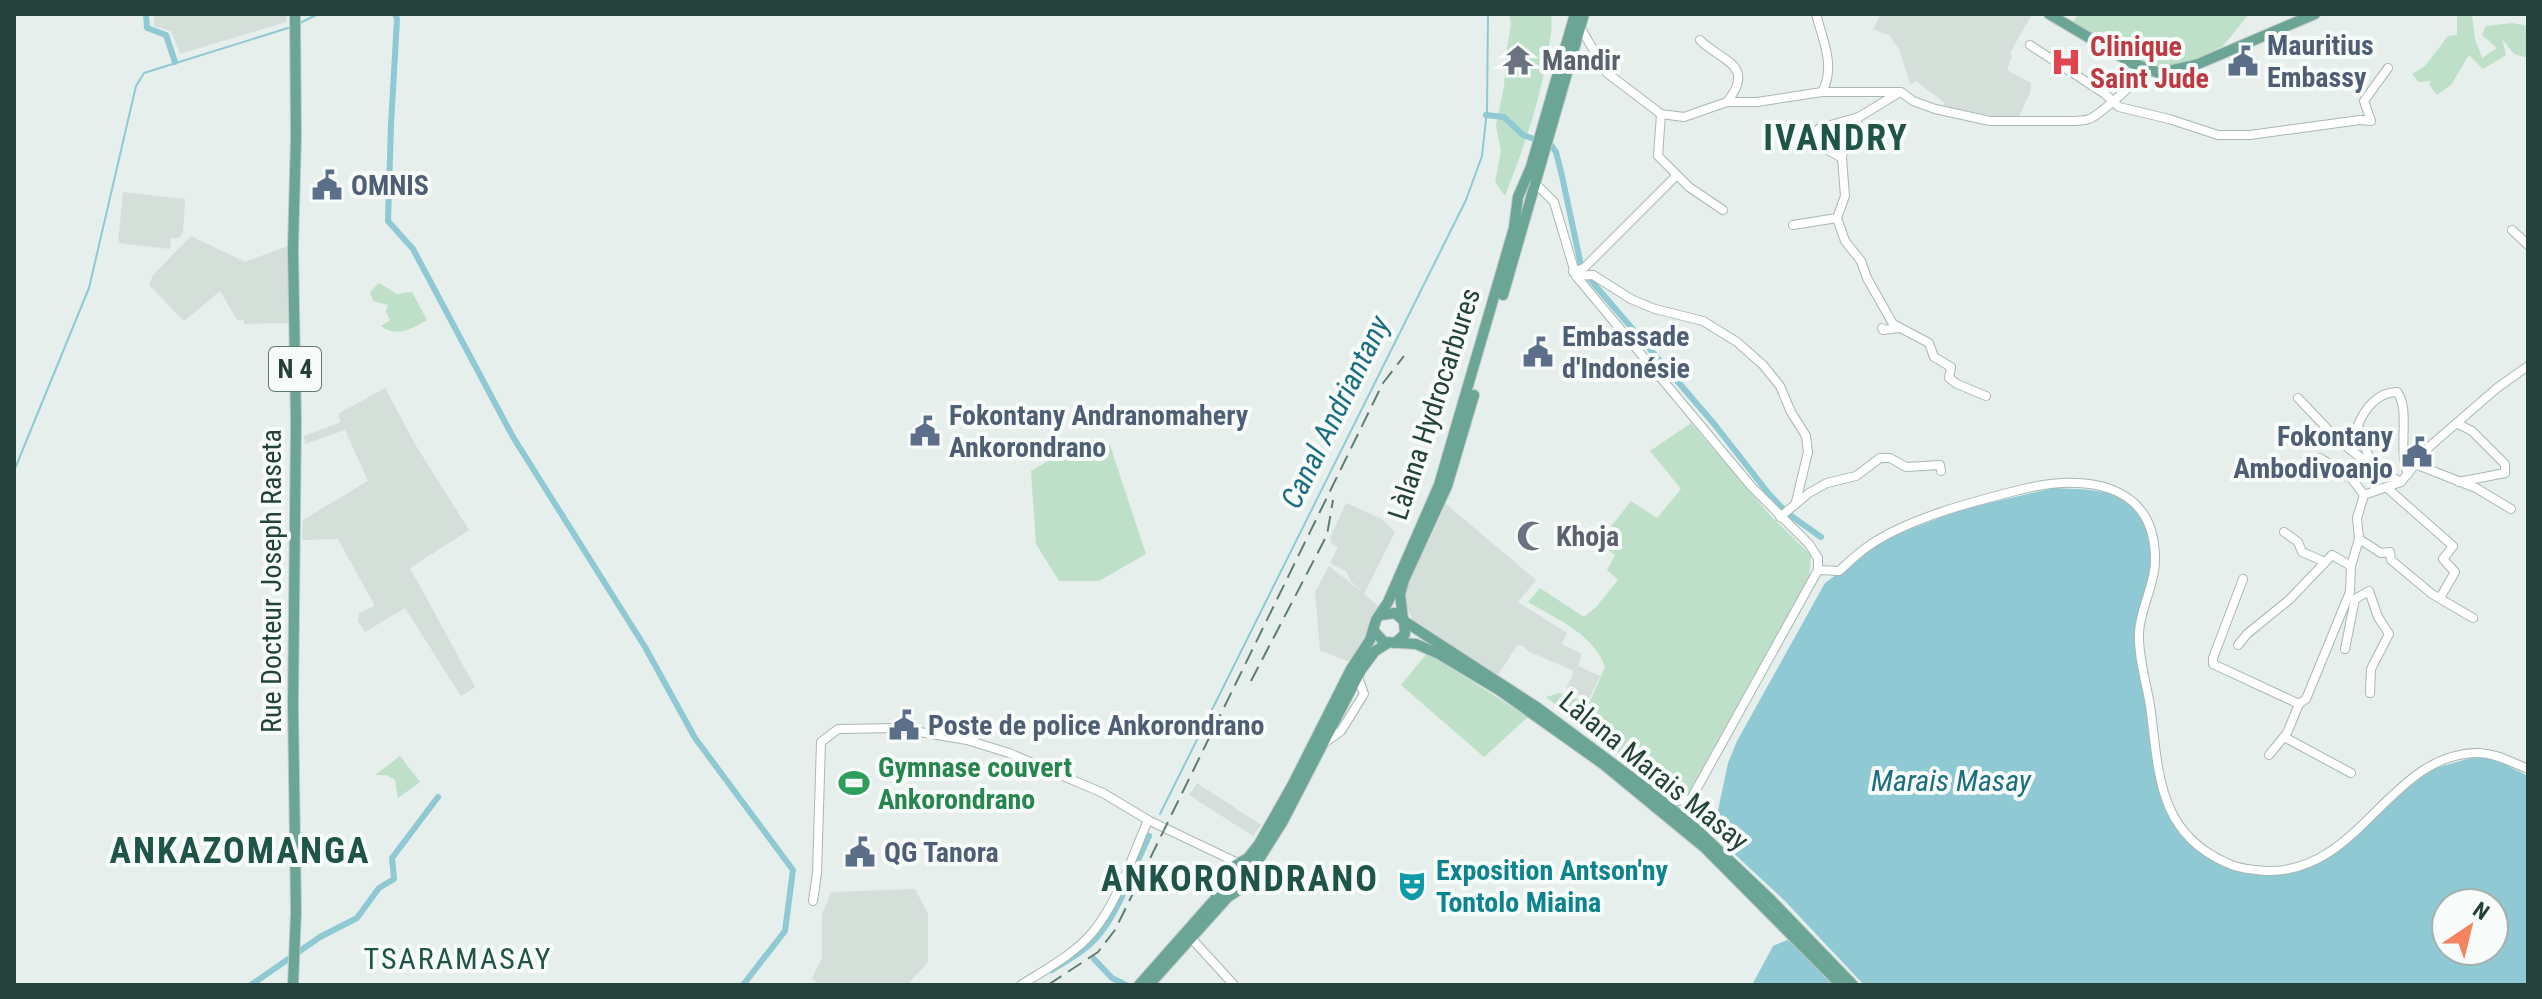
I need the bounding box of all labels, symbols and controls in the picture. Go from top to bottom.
place label: Mauritius Embassy [2267,29,2374,94]
place label: Clinique Saint Jude [2090,30,2209,95]
temple icon: Mandir [1501,43,1535,77]
place label: Mandir [1542,44,1620,77]
public building icon: Mauritius Embassy [2226,44,2260,78]
hospital icon: Clinique Saint Jude [2049,45,2083,79]
district label: IVANDRY [1763,117,1909,159]
public building icon: OMNIS [310,168,344,202]
place label: OMNIS [351,169,429,202]
street label: Làlana Hydrocarbures [1381,284,1487,524]
water label: Canal Andriantany [1273,309,1397,514]
place label: Embassade d'Indonésie [1562,320,1690,385]
public building icon: Embassade d'Indonésie [1521,335,1555,369]
road number: N 4 [269,347,321,391]
place label: Fokontany Andranomahery Ankorondrano [949,399,1249,464]
public building icon: Fokontany Andranomahery Ankorondrano [908,414,942,448]
place label: Fokontany Ambodivoanjo [2233,420,2394,485]
street label: Rue Docteur Joseph Raseta [255,429,288,733]
public building icon: Fokontany Ambodivoanjo [2400,435,2434,469]
mosque icon: Khoja [1515,519,1549,553]
place label: Khoja [1556,520,1619,553]
street label: Làlana Marais Masay [1553,685,1755,858]
public building icon: Poste de police Ankorondrano [887,708,921,742]
place label: Poste de police Ankorondrano [928,709,1265,742]
place label: Gymnase couvert Ankorondrano [878,751,1072,816]
water label: Marais Masay [1871,763,2032,798]
sports icon: Gymnase couvert Ankorondrano [837,766,871,800]
district label: ANKAZOMANGA [109,830,371,872]
public building icon: QG Tanora [843,835,877,869]
place label: QG Tanora [884,836,999,869]
place label: Exposition Antson'ny Tontolo Miaina [1436,854,1669,919]
district label: ANKORONDRANO [1101,858,1379,900]
theatre icon: Exposition Antson'ny Tontolo Miaina [1395,869,1429,903]
north arrow [2430,887,2510,967]
text: N [2468,897,2494,925]
district label: TSARAMASAY [364,941,552,976]

